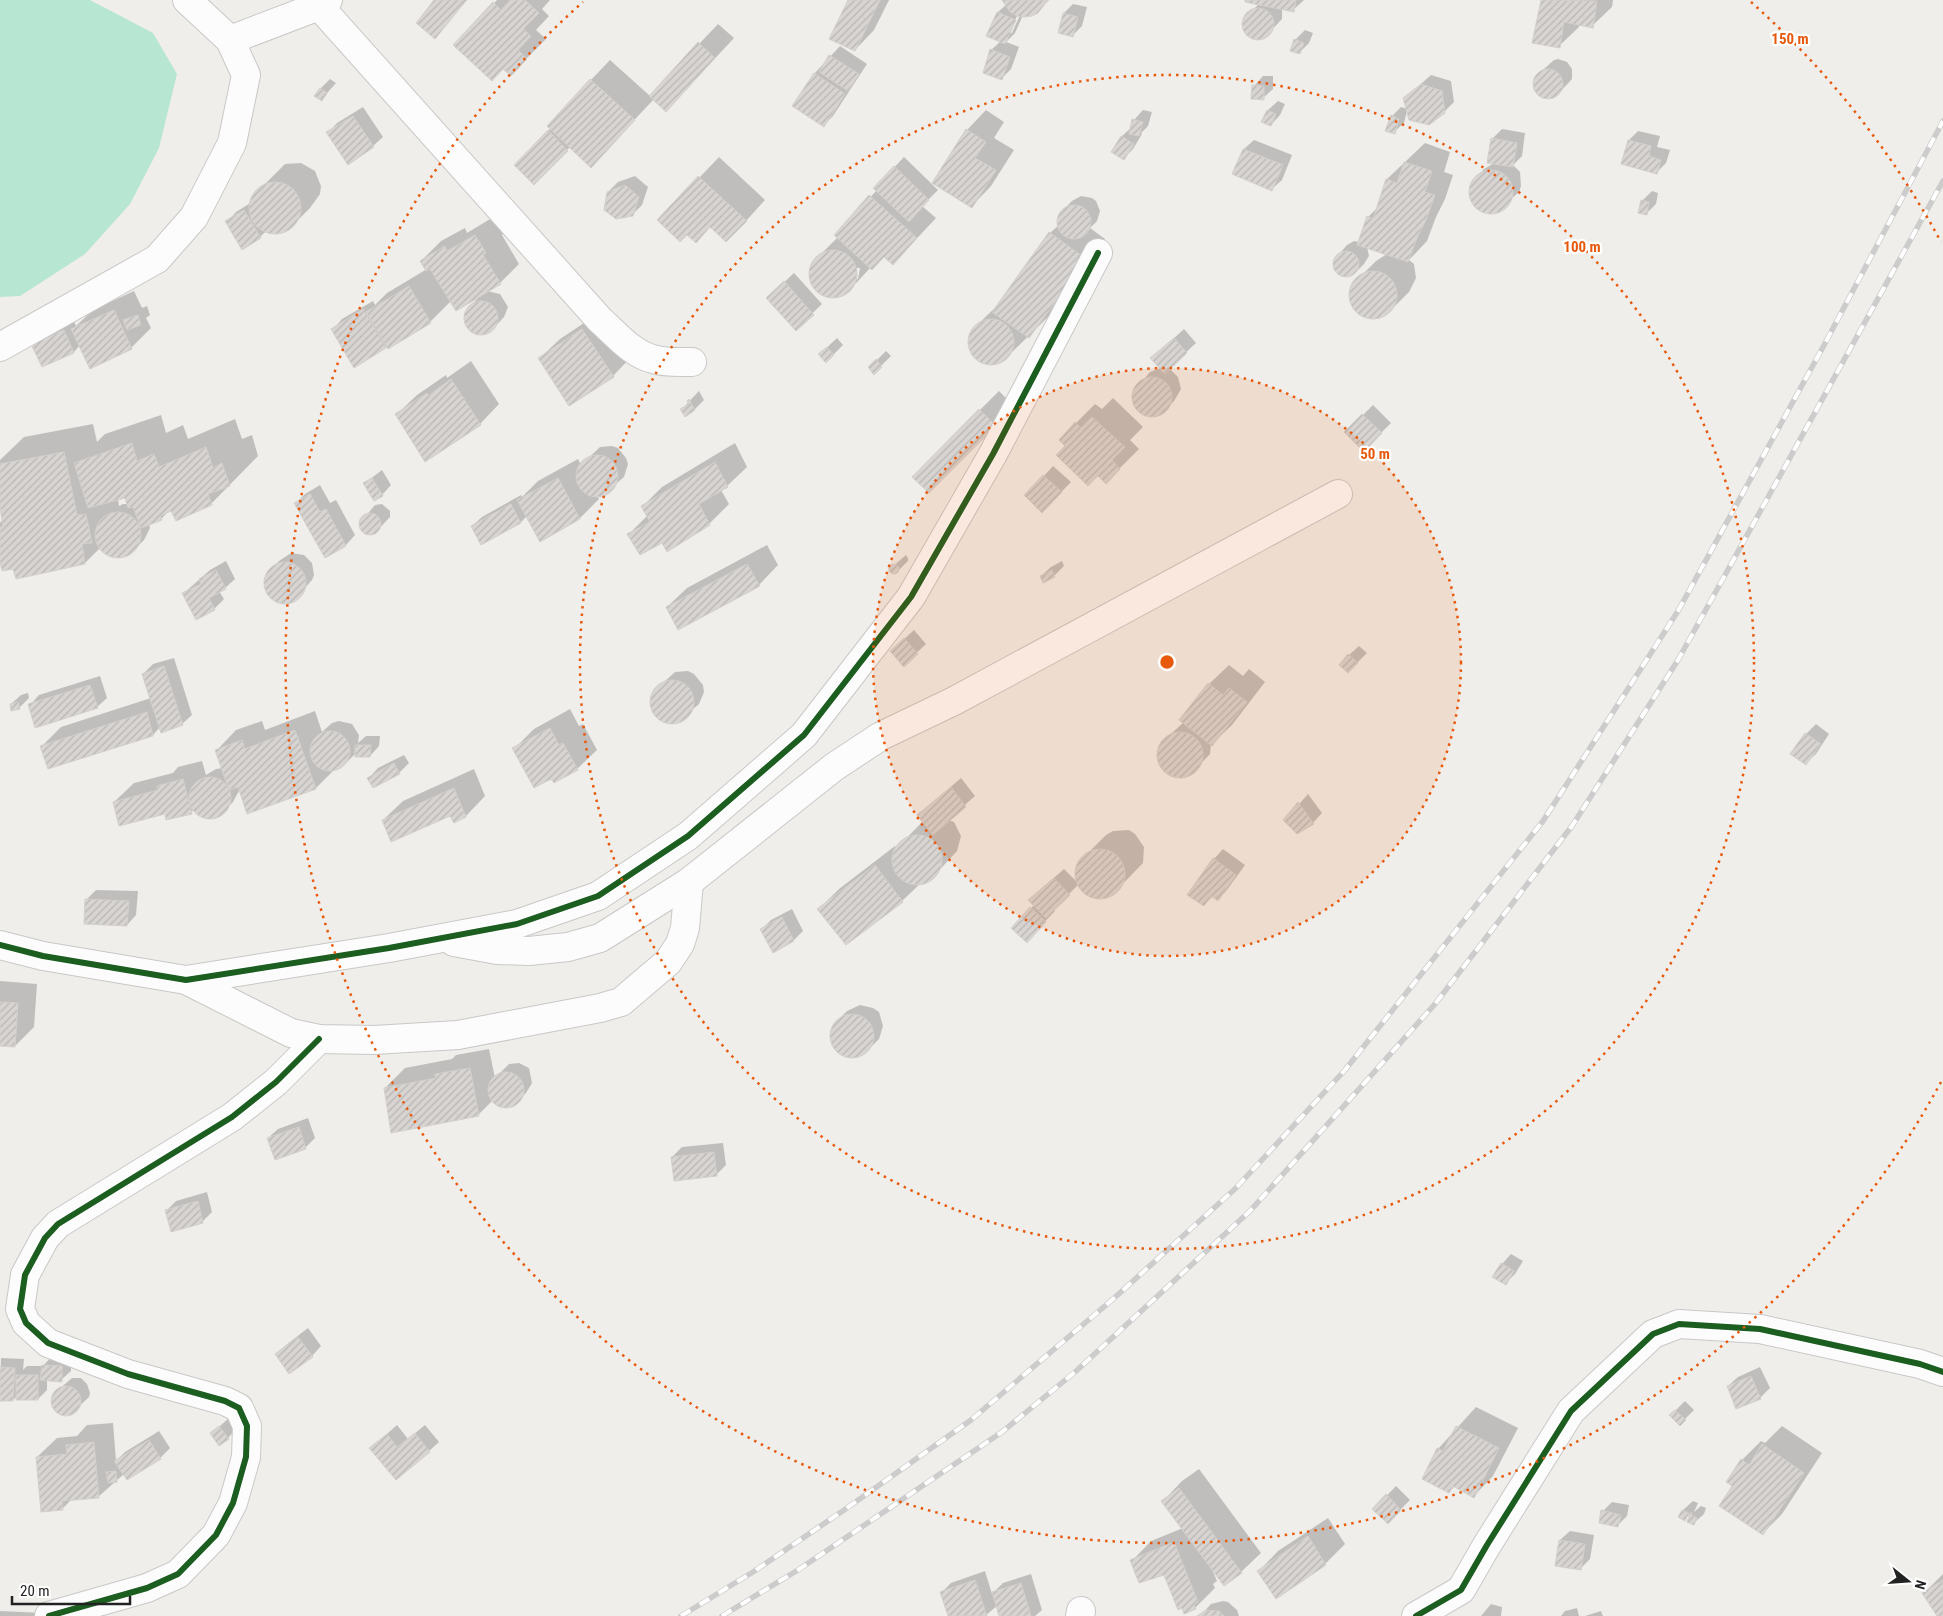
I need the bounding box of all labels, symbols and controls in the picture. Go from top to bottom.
text: 150 m [1771,30,1809,48]
text: 100 m [1563,238,1601,256]
text: 50 m [1360,445,1390,463]
centre of rings [1158,653,1176,671]
north arrow [1883,1556,1933,1606]
scale bar [12,1574,130,1606]
text: N [1912,1578,1929,1591]
text: 20 m [20,1582,50,1600]

